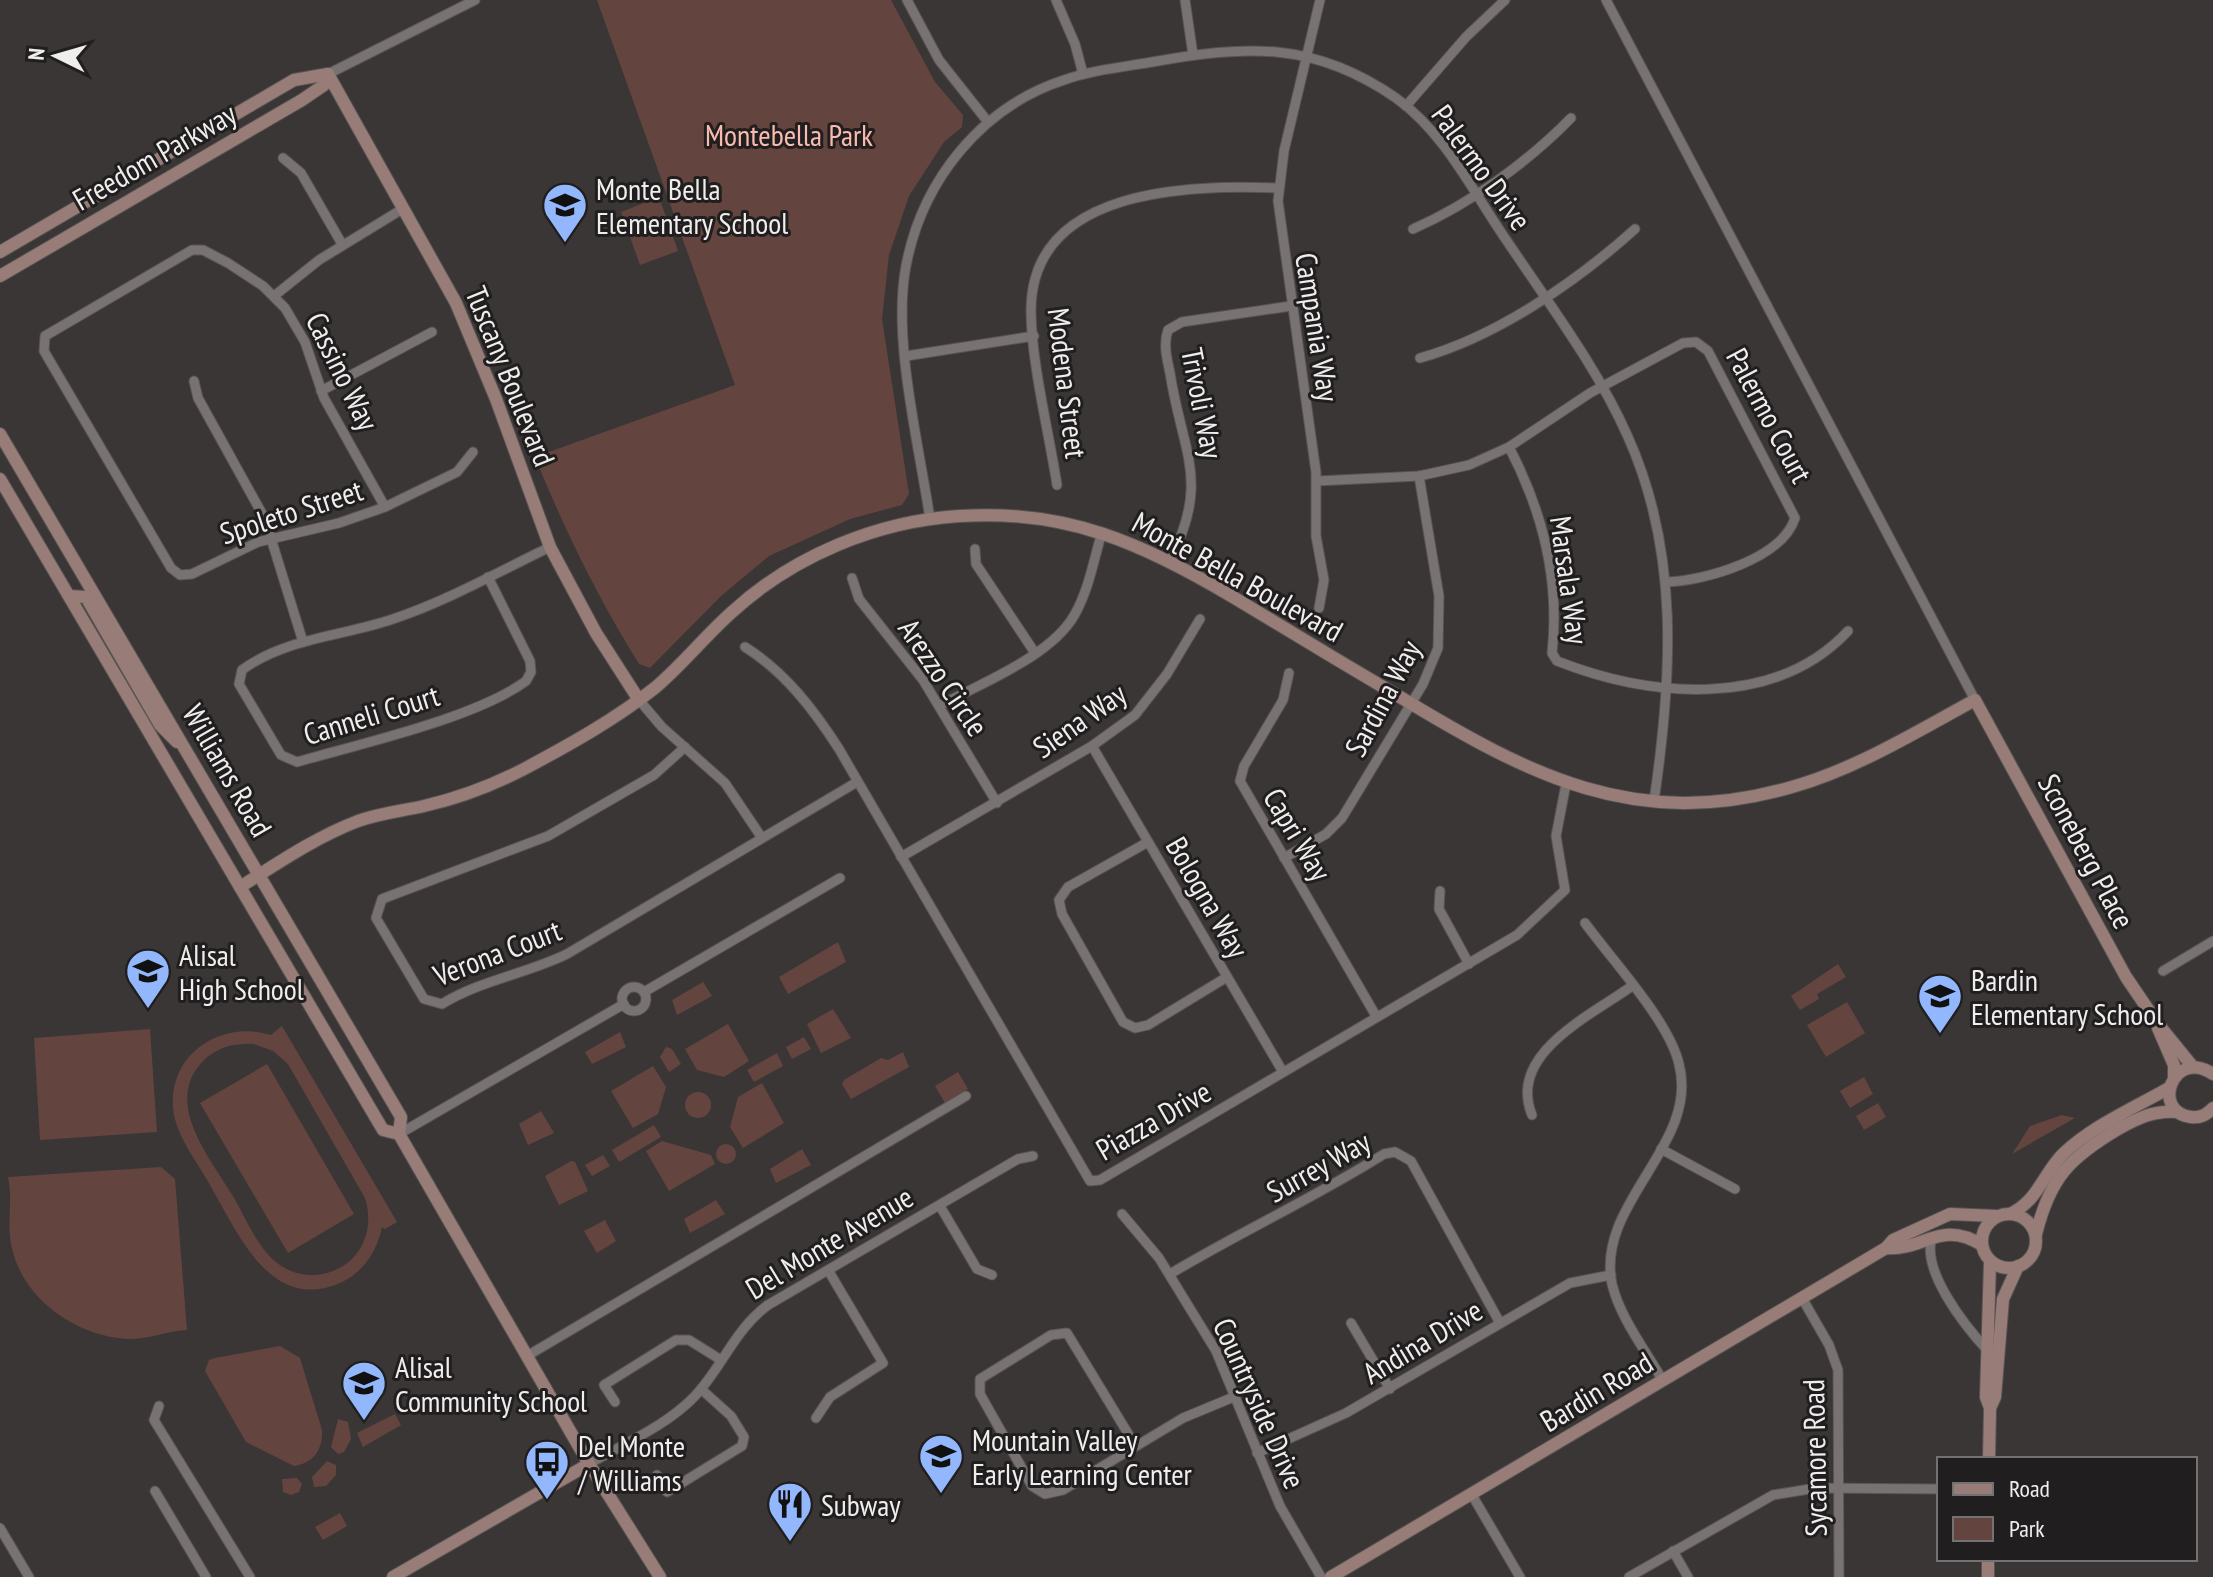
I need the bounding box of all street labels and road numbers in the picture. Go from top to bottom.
street label: Freedom Parkway [65,93,243,219]
street label: Palermo Drive [1423,97,1541,237]
street label: Campania Way [1287,250,1349,405]
street label: Tuscany Boulevard [457,280,565,472]
street label: Cassino Way [298,306,389,437]
street label: Modena Street [1039,306,1097,461]
street label: Palermo Court [1718,341,1822,490]
street label: Trivoli Way [1173,344,1233,462]
street label: Spoleto Street [215,469,368,552]
street label: Monte Bella Boulevard [1126,502,1350,650]
street label: Marsala Way [1542,514,1598,647]
street label: Arezzo Circle [890,611,998,743]
street label: Sardina Way [1335,633,1429,763]
street label: Siena Way [1025,673,1134,766]
street label: Canneli Court [298,675,444,753]
street label: Williams Road [175,697,281,843]
street label: Sconeberg Place [2030,767,2144,935]
street label: Capri Way [1255,780,1341,888]
street label: Bologna Way [1158,829,1259,965]
street label: Verona Court [427,910,567,995]
street label: Piazza Drive [1088,1071,1218,1169]
street label: Surrey Way [1259,1121,1377,1210]
street label: Del Monte Avenue [738,1177,920,1307]
street label: Andina Drive [1355,1290,1489,1392]
street label: Countryside Drive [1205,1312,1315,1494]
street label: Bardin Road [1533,1342,1659,1440]
street label: Sycamore Road [1793,1379,1835,1537]

